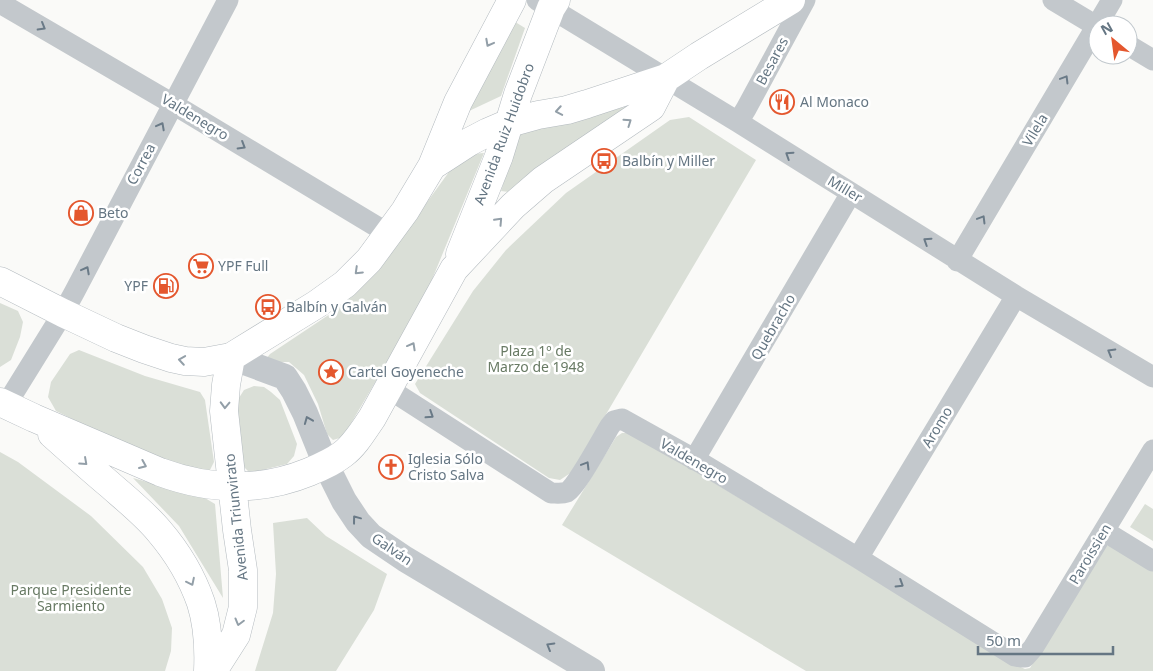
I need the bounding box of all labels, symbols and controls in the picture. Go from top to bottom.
north arrow [1088,15,1138,65]
text: N [1097,17,1116,39]
one-way arrow [37,21,46,31]
street label: Besares [751,33,792,88]
one-way arrow [485,38,495,47]
street label: Avenida Ruiz Huidobro [469,60,538,207]
one-way arrow [1059,76,1069,85]
street label: Valdenegro [158,89,232,144]
restaurant icon: Al Monaco [769,89,795,115]
place label: Al Monaco [800,92,869,111]
one-way arrow [555,106,564,116]
street label: Vilela [1017,110,1052,150]
one-way arrow [622,119,632,128]
one-way arrow [155,122,165,131]
one-way arrow [237,139,246,149]
street label: Correa [122,140,159,188]
bus stop icon: Balbín y Miller [591,148,617,174]
place label: Balbín y Miller [622,151,715,170]
one-way arrow [786,151,795,161]
street label: Miller [824,171,866,206]
shop icon: Beto [68,200,94,226]
place label: Beto [98,203,129,222]
one-way arrow [976,215,986,224]
one-way arrow [493,217,502,226]
one-way arrow [923,238,933,247]
supermarket icon: YPF Full [188,253,214,279]
place label: YPF Full [218,256,268,275]
one-way arrow [355,265,364,274]
one-way arrow [80,266,90,275]
fuel station icon: YPF [153,273,179,299]
place label: YPF [124,276,148,295]
street label: Quebracho [746,290,799,363]
bus stop icon: Balbín y Galván [255,294,281,320]
place label: Balbín y Galván [286,297,387,316]
park label: Plaza 1º de Marzo de 1948 [487,341,585,376]
one-way arrow [406,342,416,351]
one-way arrow [1107,348,1116,358]
one-way arrow [178,355,187,365]
place icon: Cartel Goyeneche [318,359,344,385]
place label: Cartel Goyeneche [348,362,464,381]
one-way arrow [220,402,230,409]
street label: Aromo [917,403,956,451]
one-way arrow [424,409,433,418]
one-way arrow [303,416,314,425]
street label: Valdenegro [657,434,732,488]
place label: Iglesia Sólo Cristo Salva [408,449,484,484]
street label: Avenida Triunvirato [219,453,252,582]
church icon: Iglesia Sólo Cristo Salva [378,454,404,480]
one-way arrow [78,456,87,465]
one-way arrow [138,459,147,470]
one-way arrow [580,462,590,471]
one-way arrow [354,516,362,525]
street label: Paroissien [1064,520,1115,588]
street label: Galván [368,528,416,569]
one-way arrow [185,577,195,586]
one-way arrow [894,578,903,587]
park label: Parque Presidente Sarmiento [11,580,132,615]
one-way arrow [234,617,245,626]
scale bar [978,624,1113,656]
text: 50 m [986,630,1021,650]
one-way arrow [546,642,555,652]

